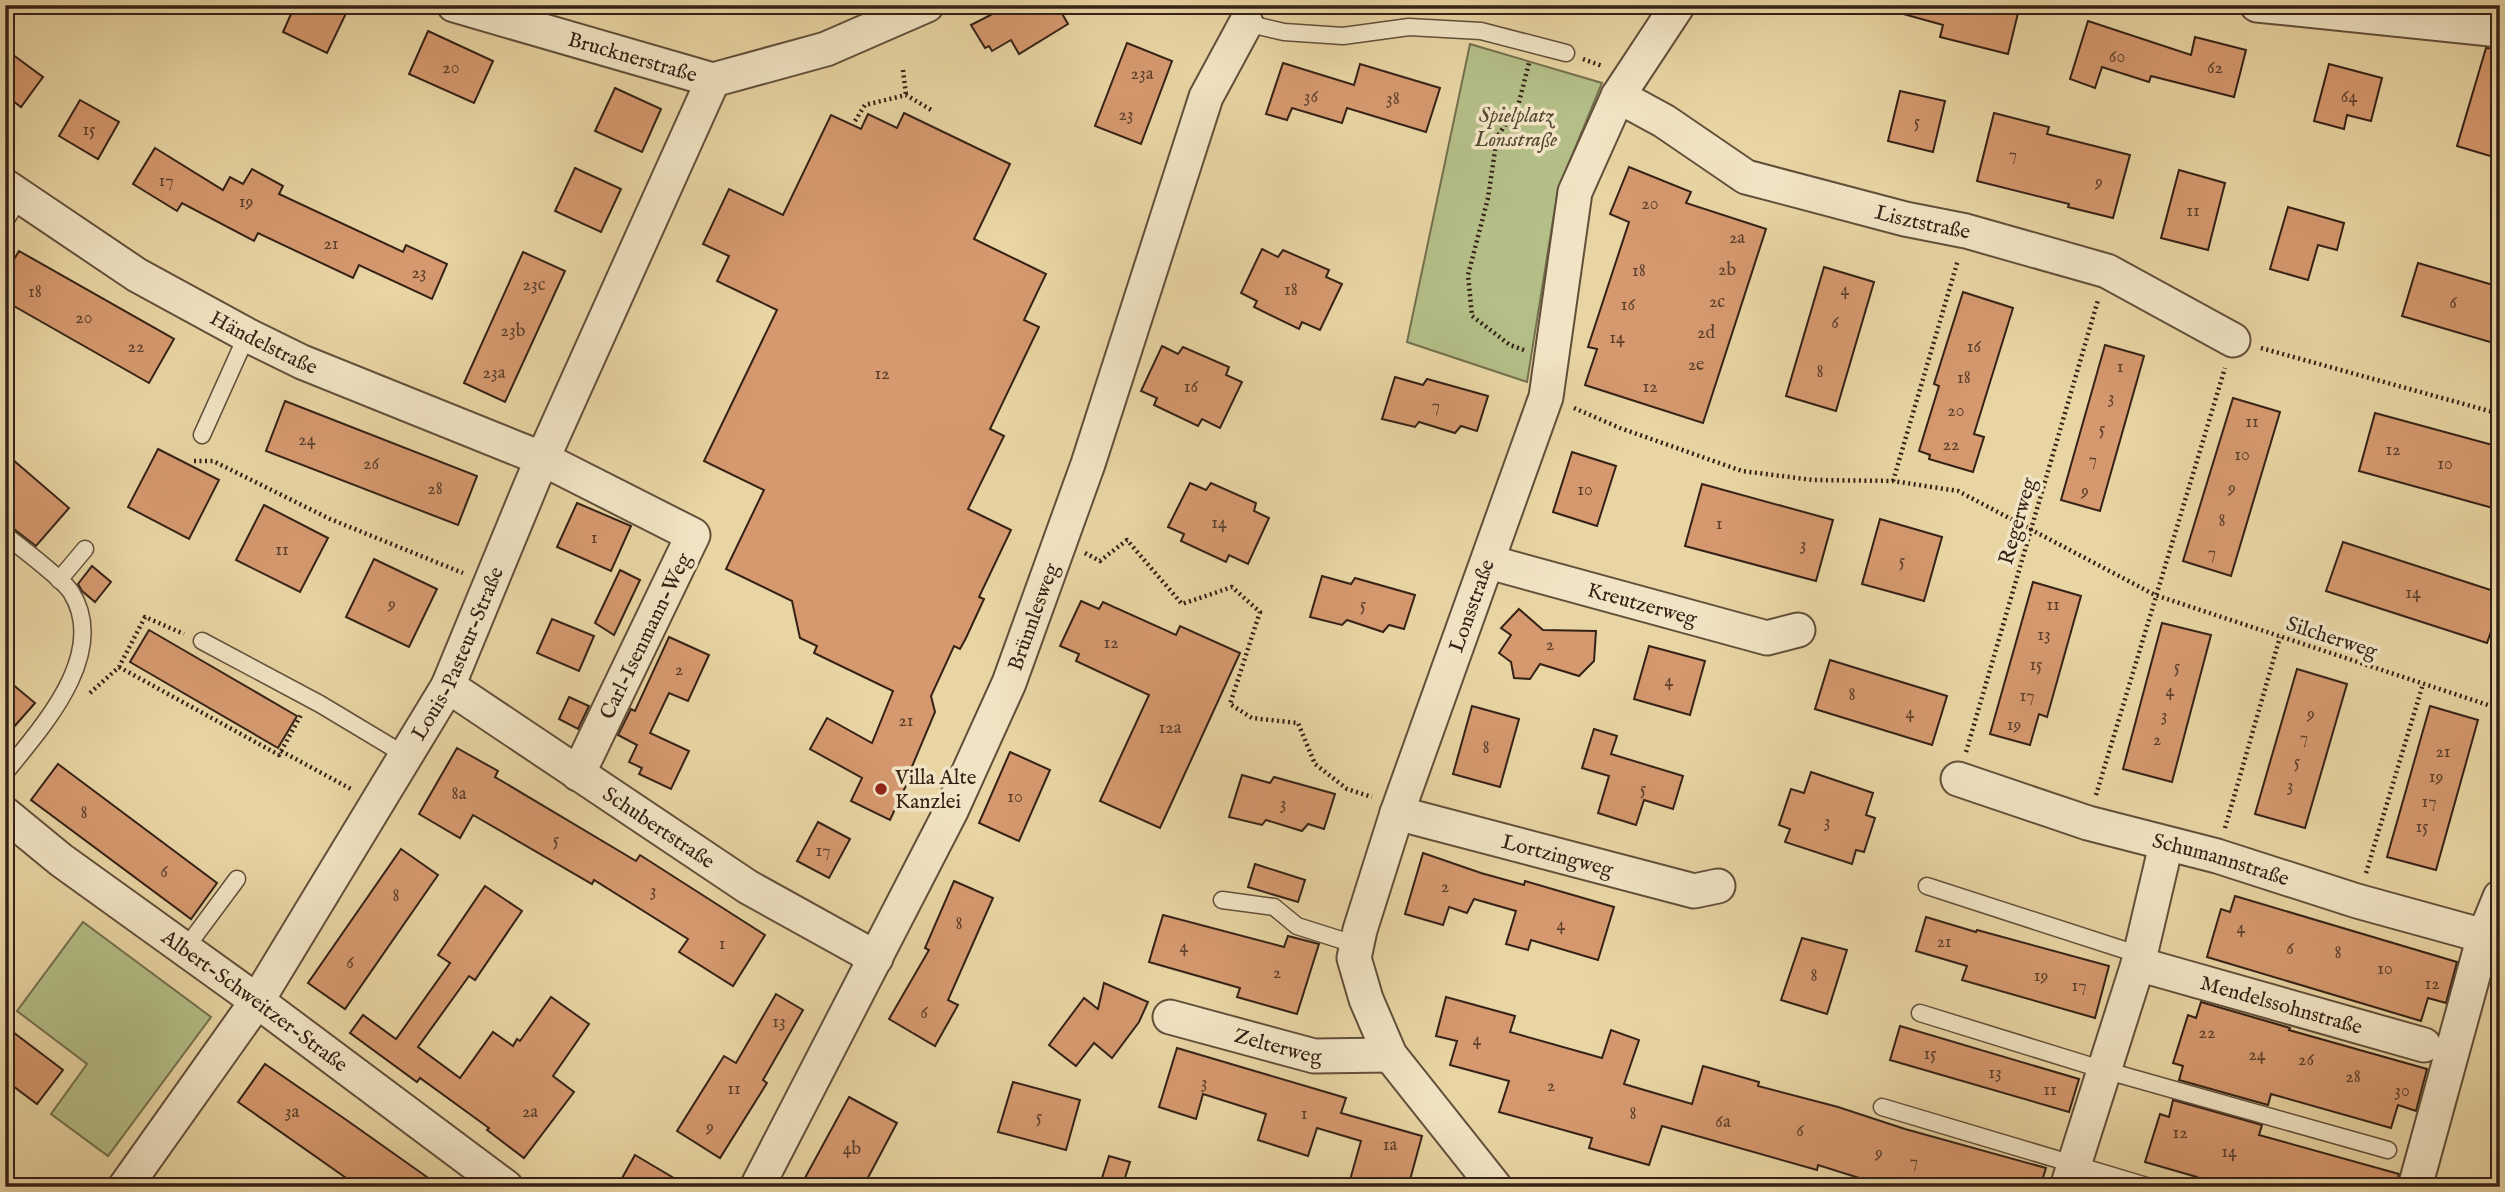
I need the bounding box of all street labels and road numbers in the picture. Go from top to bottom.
street label: Brucknerstraße [565,27,700,90]
street label: Lisztstraße [1872,200,1973,247]
street label: Händelstraße [205,305,321,382]
street label: Regerweg [1993,474,2044,568]
street label: Carl-Isenmann-Weg [594,548,699,724]
street label: Lonsstraße [1444,556,1502,656]
street label: Brünnlesweg [1003,559,1066,675]
street label: Louis-Pasteur-Straße [406,563,511,746]
street label: Kreutzerweg [1584,578,1700,633]
street label: Silcherweg [2283,611,2381,666]
street label: Schubertstraße [597,781,720,876]
street label: Schumannstraße [2149,828,2293,893]
street label: Lortzingweg [1498,829,1616,884]
street label: Albert-Schweitzer-Straße [155,924,353,1079]
street label: Mendelssohnstraße [2197,970,2365,1042]
street label: Zelterweg [1231,1023,1322,1071]

